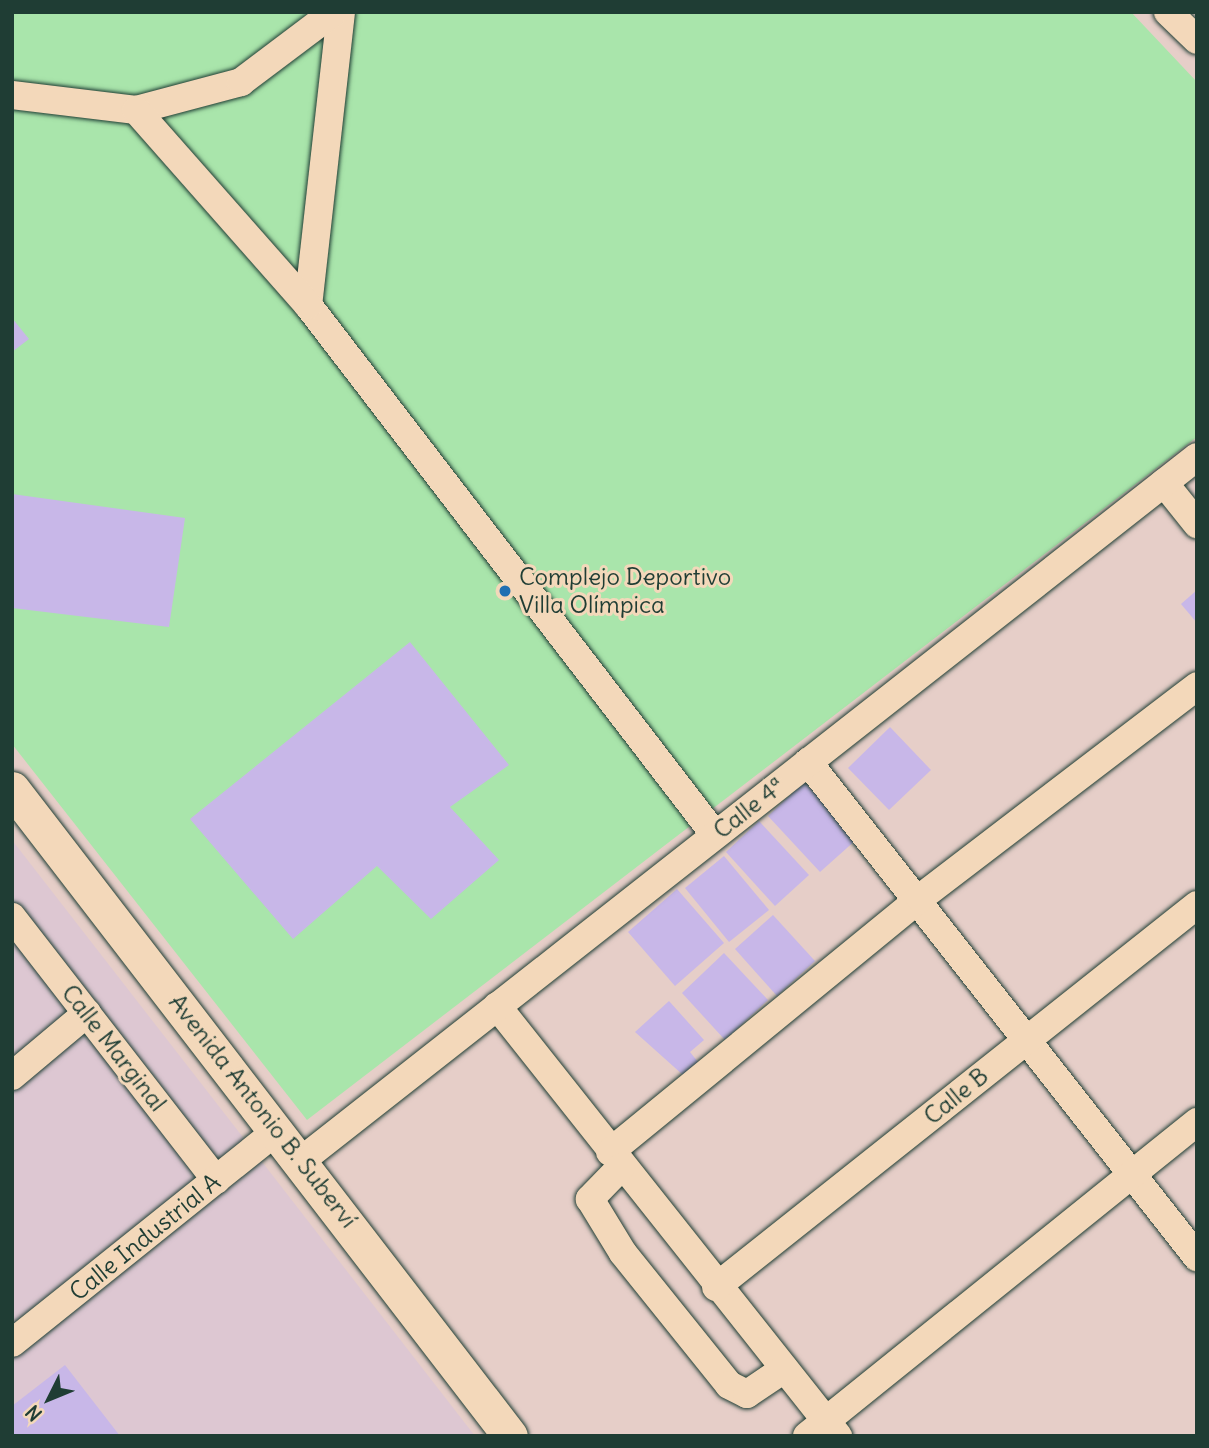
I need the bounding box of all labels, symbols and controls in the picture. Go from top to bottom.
place label: Complejo Deportivo Villa Olímpica [519,563,731,619]
marker: Complejo Deportivo Villa Olímpica [497,583,513,599]
street label: Calle 4ª [708,771,790,845]
street label: Calle Marginal [56,979,172,1117]
street label: Avenida Antonio B. Suberví [163,988,363,1234]
street label: Calle B [918,1061,994,1131]
street label: Calle Industrial A [64,1167,226,1307]
north arrow [14,1364,84,1434]
text: N [20,1400,47,1426]

